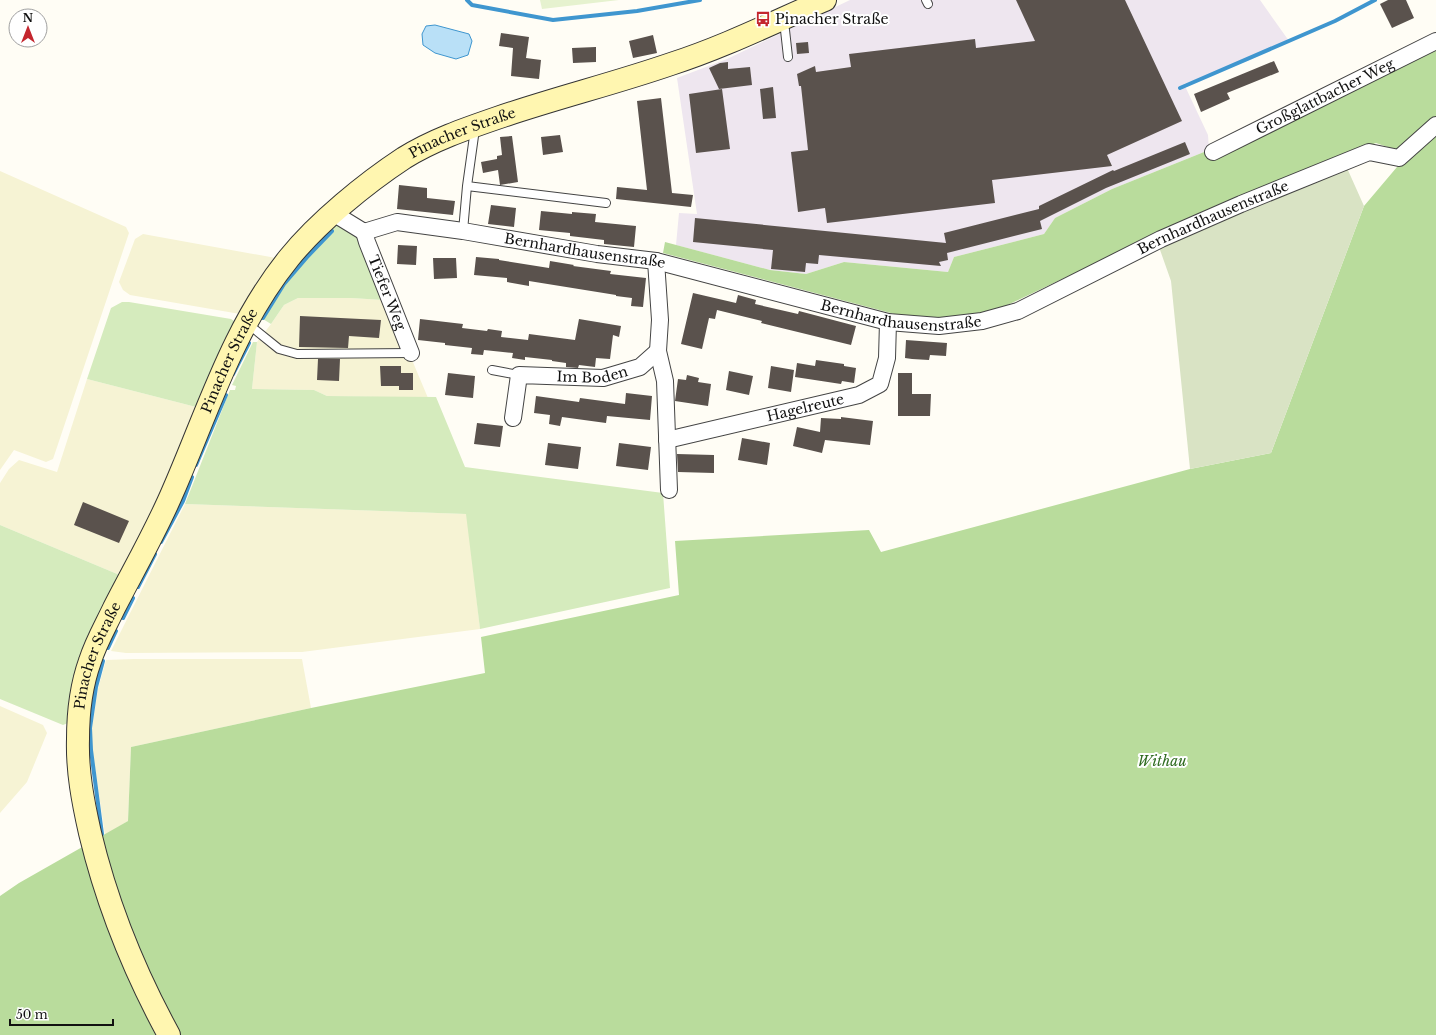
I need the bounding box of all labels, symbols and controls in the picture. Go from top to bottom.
north arrow [8,8,48,48]
bus stop icon: Pinacher Straße [754,10,772,28]
place label: Pinacher Straße [775,10,889,28]
text: N [23,11,34,25]
street label: Großglattbacher Weg [1253,54,1398,138]
street label: Pinacher Straße [406,103,518,162]
street label: Bernhardhausenstraße [1134,177,1291,258]
street label: Bernhardhausenstraße [503,229,668,272]
street label: Tiefer Weg [364,253,410,333]
street label: Bernhardhausenstraße [819,296,982,335]
street label: Pinacher Straße [197,305,262,416]
street label: Im Boden [556,362,630,387]
street label: Hagelreute [765,390,846,425]
street label: Pinacher Straße [70,599,125,711]
park label: Withau [1138,752,1186,770]
scale bar [10,1001,113,1027]
text: 50 m [16,1007,48,1022]

